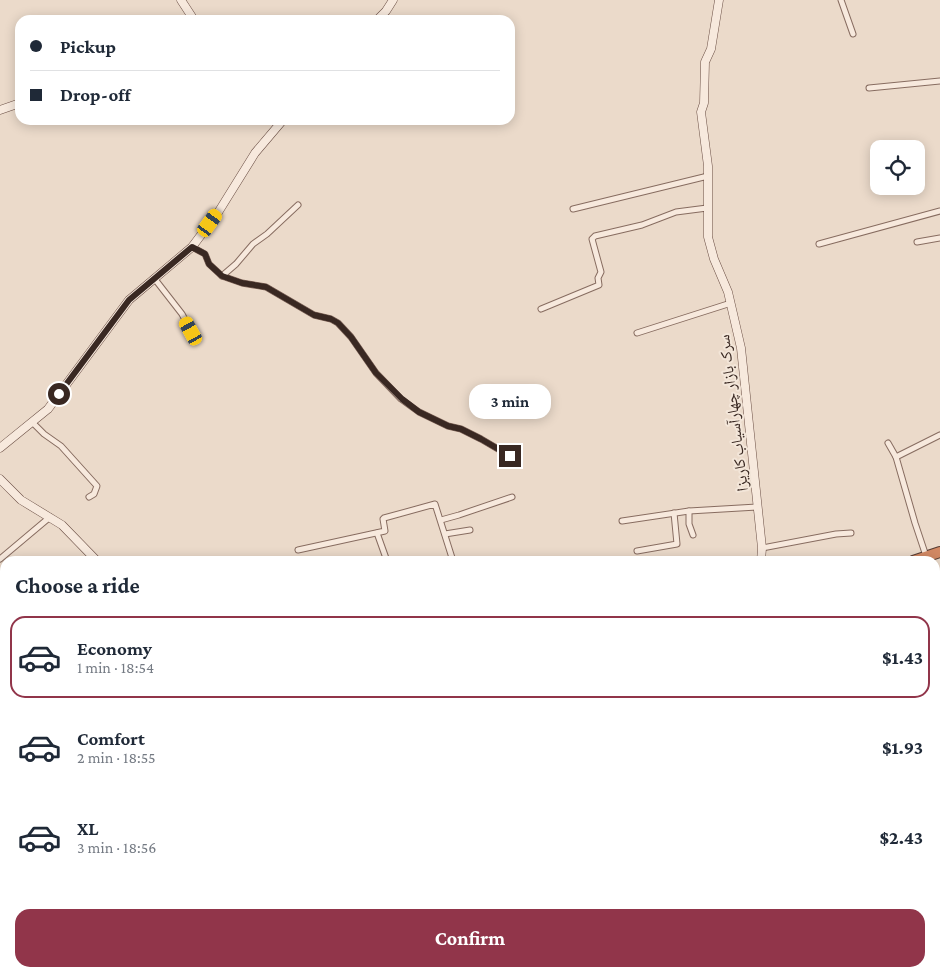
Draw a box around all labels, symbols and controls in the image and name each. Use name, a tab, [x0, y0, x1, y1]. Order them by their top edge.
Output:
text: Pickup	[60, 36, 116, 57]
text: Drop-off	[60, 84, 131, 105]
map controls	[870, 140, 925, 195]
button: locate	[870, 140, 925, 195]
car	[195, 206, 224, 240]
car	[177, 314, 204, 348]
street label: سرک بازار چهارآسیاب کاریزا	[715, 334, 752, 492]
route start	[48, 383, 70, 405]
callout: 3 min	[469, 384, 551, 418]
text: 3 min	[491, 393, 529, 410]
route end	[499, 445, 521, 467]
text: Choose a ride	[15, 573, 140, 598]
icon: car	[17, 635, 62, 680]
text: Economy	[77, 638, 152, 659]
text: $1.43	[882, 647, 923, 668]
text: 1 min · 18:54	[77, 659, 154, 676]
icon: car	[17, 725, 62, 770]
text: Comfort	[77, 728, 145, 749]
text: $1.93	[882, 737, 923, 758]
text: 2 min · 18:55	[77, 749, 156, 766]
icon: car	[17, 815, 62, 860]
text: XL	[77, 818, 99, 839]
text: $2.43	[879, 827, 923, 848]
text: 3 min · 18:56	[77, 839, 156, 856]
button: Confirm	[15, 909, 925, 967]

